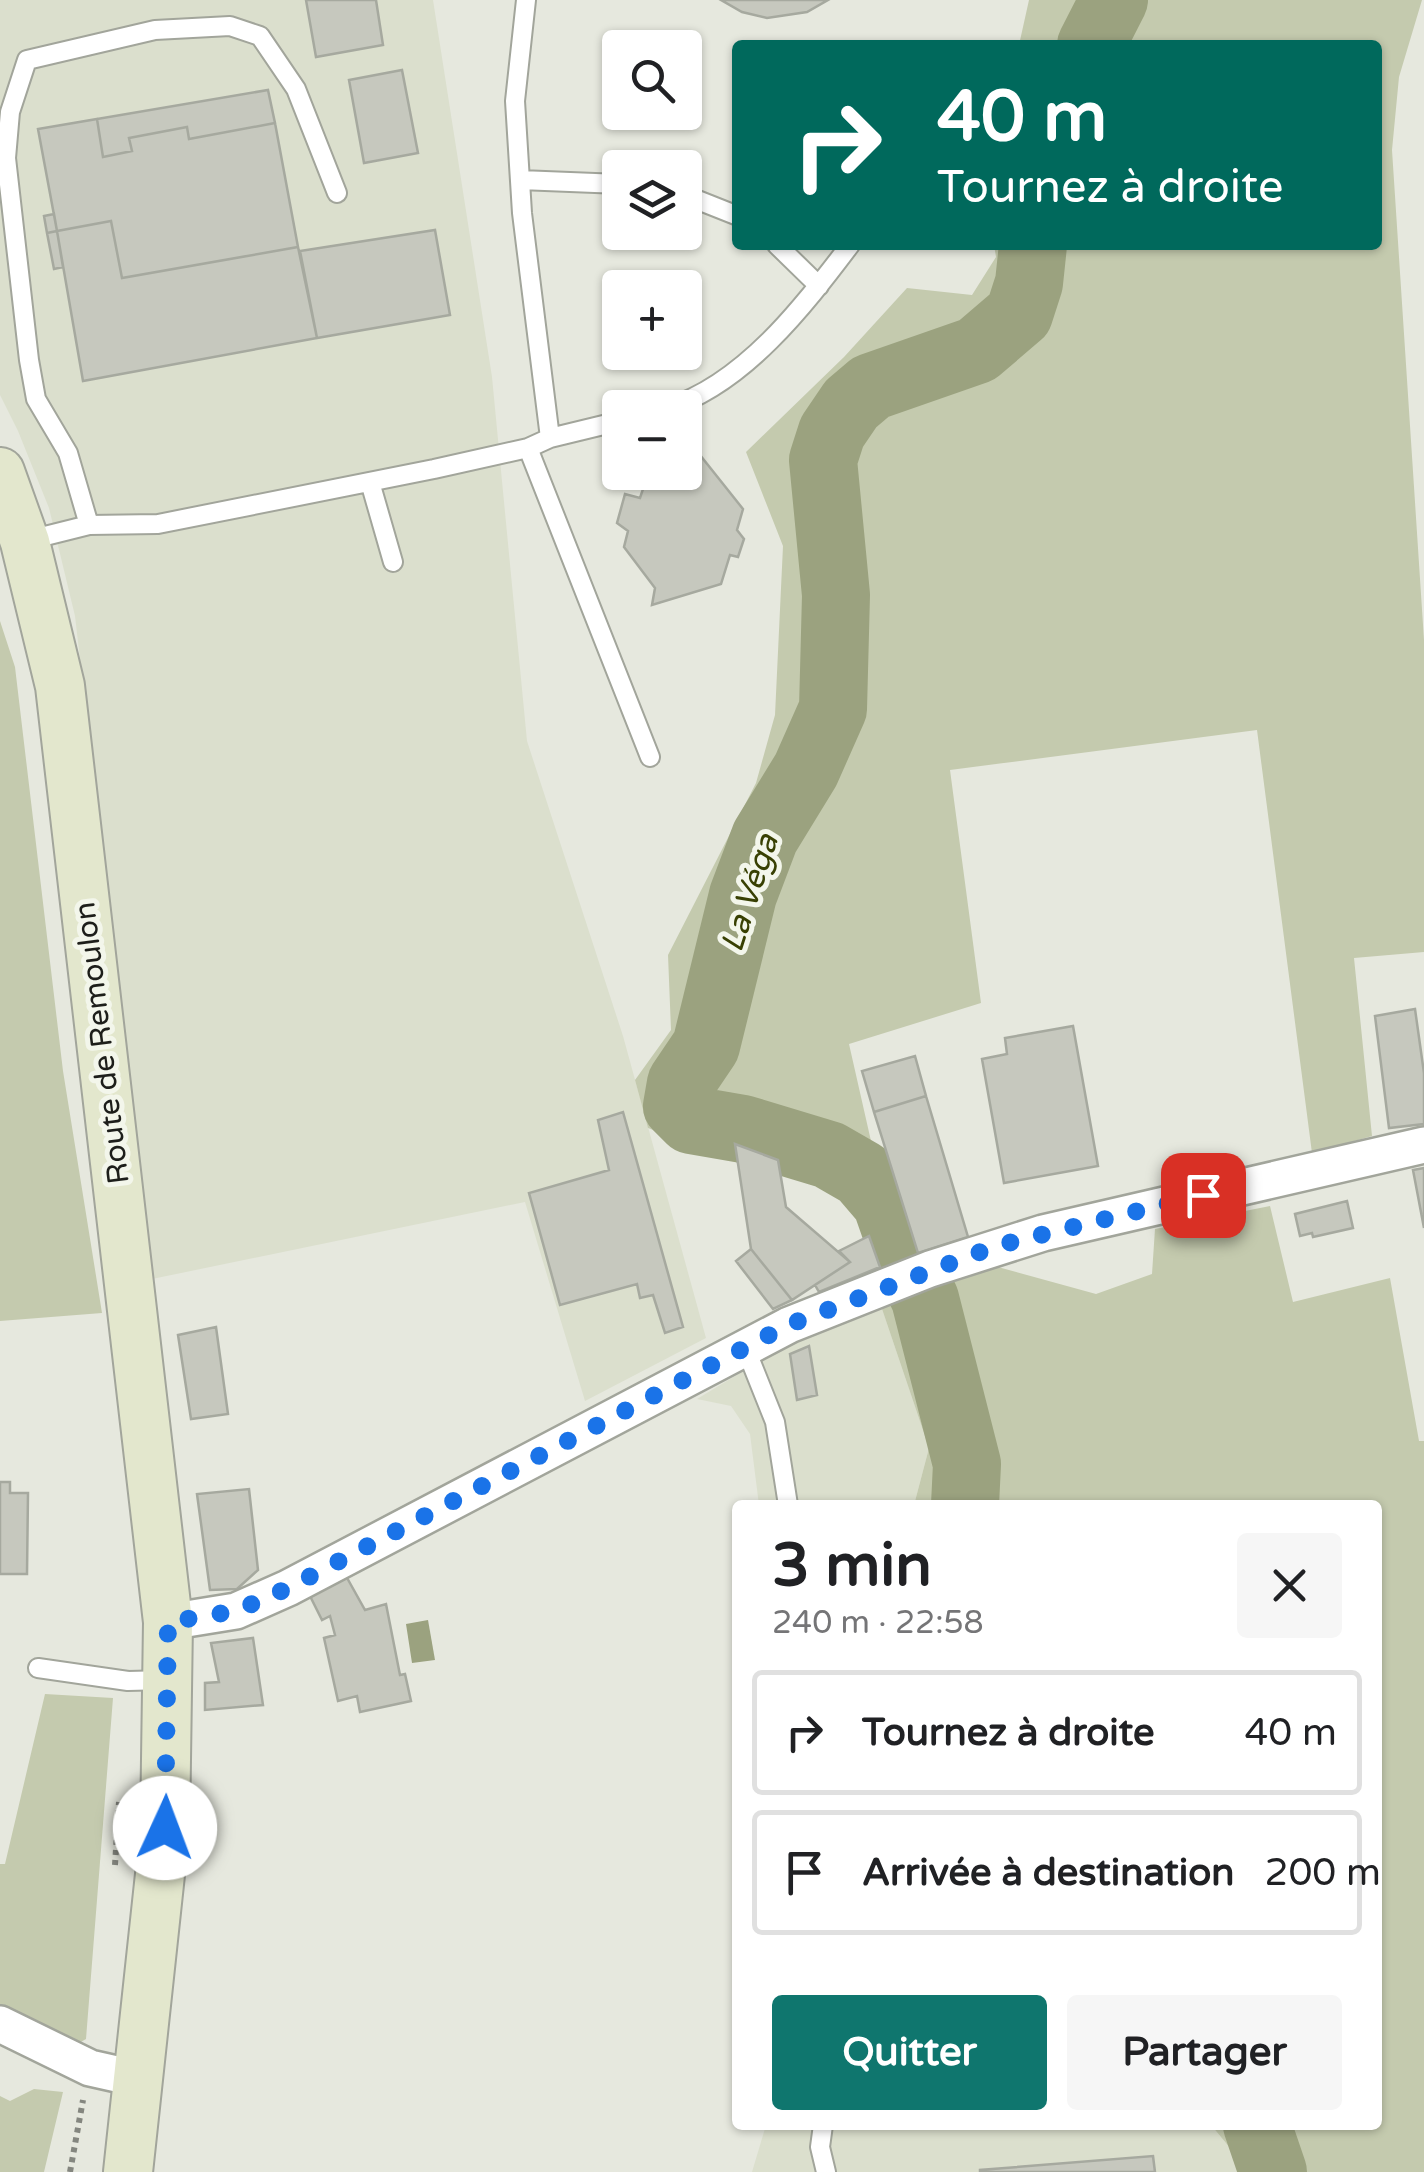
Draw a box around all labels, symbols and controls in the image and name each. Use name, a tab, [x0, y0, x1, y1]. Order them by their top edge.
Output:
map controls	[602, 30, 702, 490]
button: search	[602, 30, 702, 130]
text: 40 m	[937, 76, 1107, 160]
icon: right	[772, 80, 902, 210]
button: layers	[602, 150, 702, 250]
text: Tournez à droite	[937, 161, 1283, 215]
button: +	[602, 270, 702, 370]
button: −	[602, 390, 702, 490]
water label: La Véga	[713, 828, 787, 957]
street label: Route de Remoulon	[66, 900, 138, 1186]
pin	[1161, 1153, 1246, 1238]
icon: arrive	[1176, 1168, 1231, 1223]
text: 3 min	[772, 1530, 932, 1602]
button: close	[1237, 1533, 1342, 1638]
text: 240 m · 22:58	[772, 1604, 984, 1642]
icon: right	[777, 1705, 832, 1760]
text: Tournez à droite	[862, 1710, 1155, 1756]
text: 40 m	[1245, 1710, 1337, 1756]
position arrow	[113, 1776, 217, 1880]
icon: arrive	[777, 1845, 832, 1900]
text: Arrivée à destination	[862, 1850, 1235, 1896]
text: 200 m	[1265, 1850, 1381, 1896]
button: Quitter	[772, 1995, 1047, 2110]
button: Partager	[1067, 1995, 1342, 2110]

